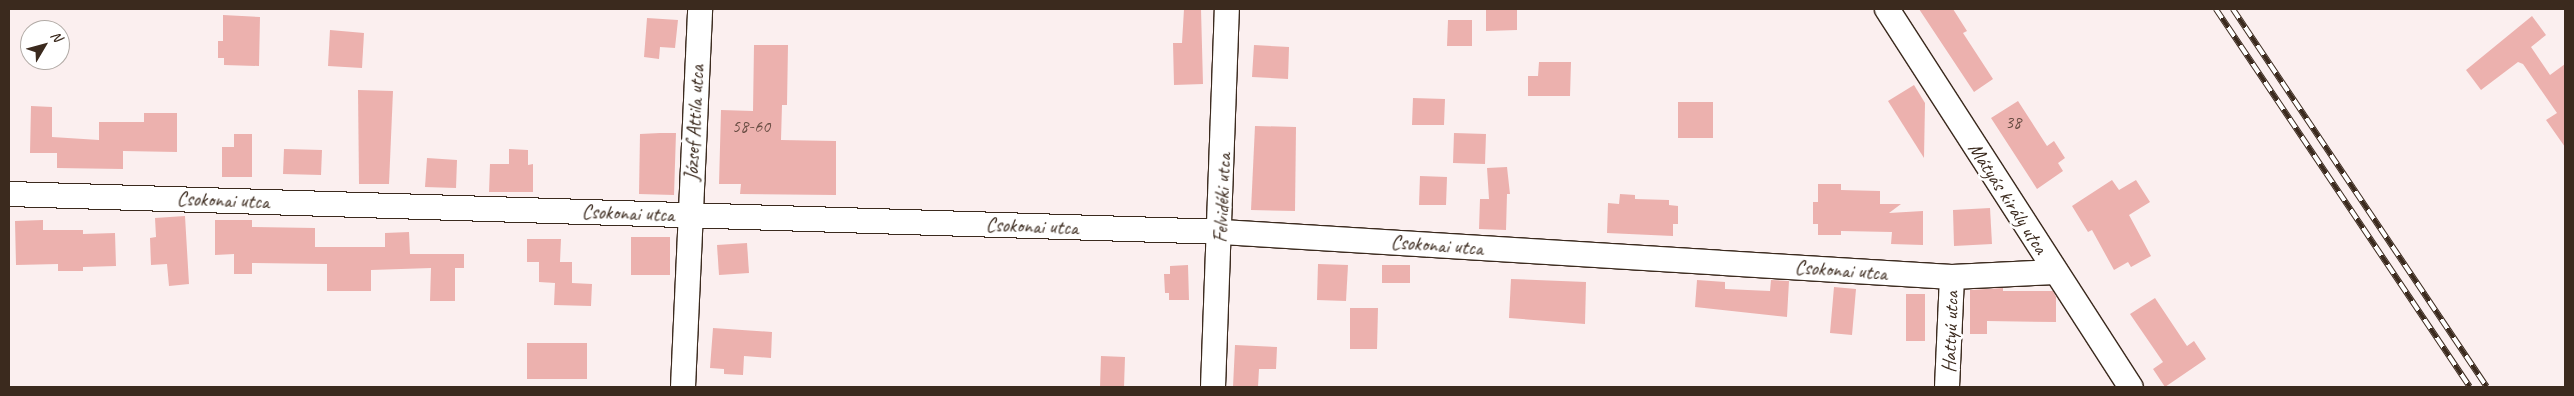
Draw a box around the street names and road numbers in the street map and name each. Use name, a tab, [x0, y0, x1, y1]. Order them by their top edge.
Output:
street label: József Attila utca	[679, 65, 709, 181]
street label: Mátyás király utca	[1963, 138, 2053, 258]
street label: Felvidéki utca	[1208, 153, 1236, 243]
street label: Csokonai utca	[176, 186, 270, 214]
street label: Csokonai utca	[581, 199, 675, 227]
street label: Csokonai utca	[985, 212, 1079, 240]
street label: Csokonai utca	[1390, 230, 1484, 260]
street label: Csokonai utca	[1794, 255, 1888, 285]
street label: Hattyú utca	[1937, 291, 1963, 373]

